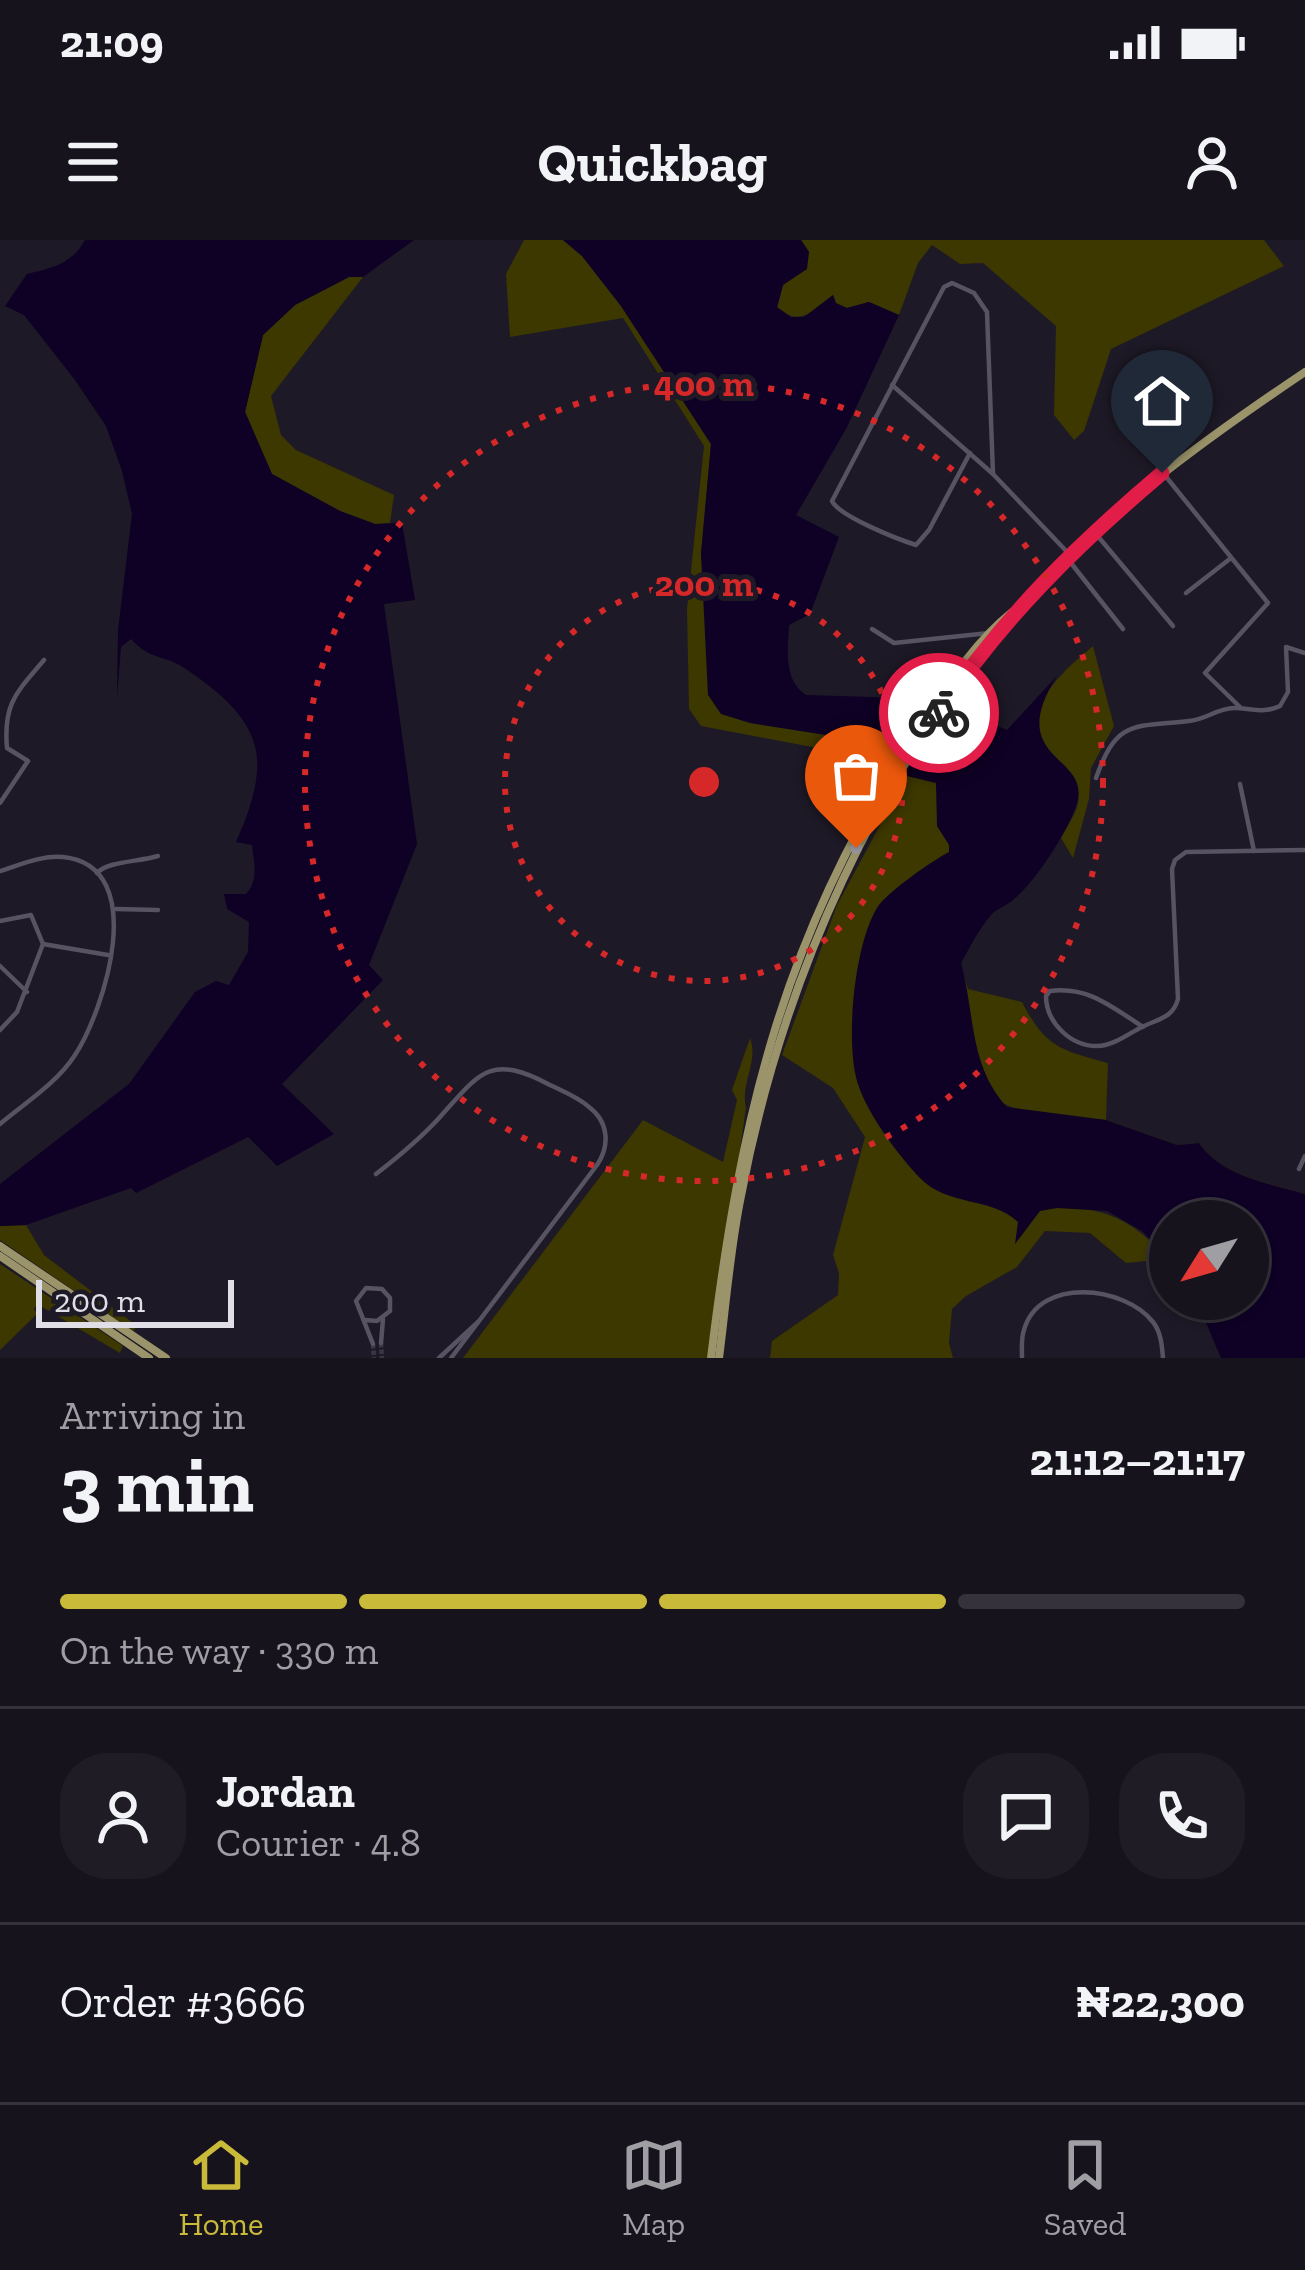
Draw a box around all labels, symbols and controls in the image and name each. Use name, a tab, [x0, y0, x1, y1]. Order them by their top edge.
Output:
text: 21:09	[60, 15, 164, 69]
icon: menu	[60, 129, 126, 195]
icon: person	[1179, 129, 1245, 195]
text: Quickbag	[538, 130, 767, 195]
pin	[1111, 350, 1213, 473]
text: 400 m	[654, 362, 755, 405]
icon: home	[1129, 368, 1195, 434]
text: 200 m	[654, 562, 754, 605]
courier	[879, 653, 999, 773]
icon: bike	[906, 680, 972, 746]
pin	[805, 725, 907, 848]
icon: bag	[823, 743, 889, 809]
centre of rings	[683, 761, 725, 803]
north arrow	[1149, 1200, 1269, 1320]
map controls	[1149, 1200, 1269, 1320]
scale bar	[36, 1274, 234, 1327]
text: 200 m	[54, 1281, 145, 1320]
text: Arriving in	[60, 1392, 245, 1439]
text: 21:12–21:17	[1030, 1433, 1245, 1487]
text: 3 min	[60, 1437, 254, 1531]
text: On the way · 330 m	[60, 1627, 378, 1674]
button: person	[60, 1753, 186, 1879]
button: chat	[963, 1753, 1089, 1879]
button: phone	[1119, 1753, 1245, 1879]
text: Jordan	[216, 1765, 355, 1819]
text: Courier · 4.8	[216, 1819, 421, 1866]
text: Order #3666	[60, 1975, 306, 2029]
text: ₦22,300	[1076, 1975, 1245, 2029]
tab: Home	[179, 2132, 264, 2243]
tab: Map	[621, 2132, 687, 2243]
tab: Saved	[1044, 2132, 1126, 2243]

